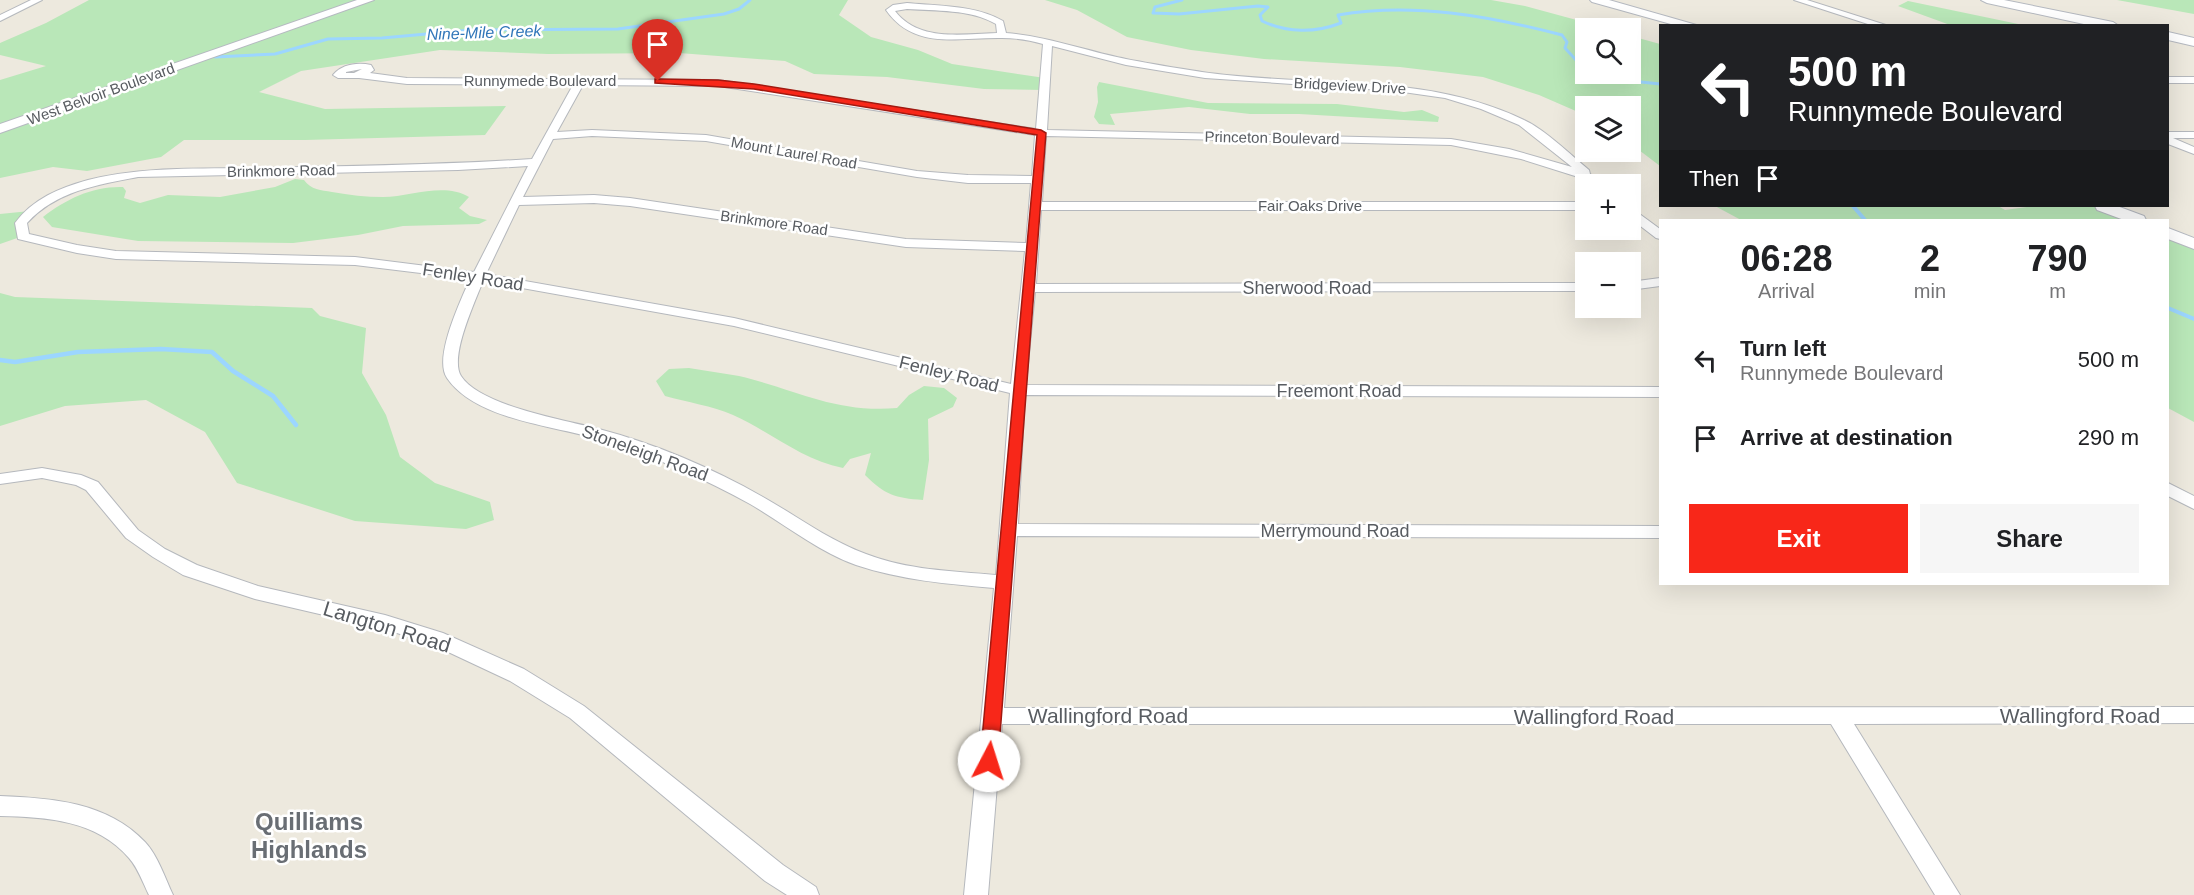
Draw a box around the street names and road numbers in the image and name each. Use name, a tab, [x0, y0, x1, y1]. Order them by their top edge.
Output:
street label: West Belvoir Boulevard	[25, 59, 177, 128]
street label: Runnymede Boulevard	[464, 72, 616, 89]
street label: Bridgeview Drive	[1293, 74, 1407, 97]
street label: Princeton Boulevard	[1204, 128, 1340, 147]
street label: Mount Laurel Road	[730, 133, 858, 172]
street label: Brinkmore Road	[227, 161, 335, 180]
street label: Fair Oaks Drive	[1258, 197, 1362, 214]
street label: Brinkmore Road	[719, 207, 829, 238]
street label: Fenley Road	[421, 259, 525, 295]
street label: Sherwood Road	[1242, 278, 1372, 298]
street label: Fenley Road	[897, 352, 1001, 396]
street label: Freemont Road	[1276, 381, 1402, 401]
street label: Stoneleigh Road	[579, 421, 711, 485]
street label: Merrymound Road	[1260, 521, 1410, 541]
street label: Langton Road	[321, 596, 454, 657]
street label: Wallingford Road	[1028, 704, 1188, 727]
street label: Wallingford Road	[2000, 704, 2160, 727]
street label: Wallingford Road	[1514, 705, 1674, 728]

